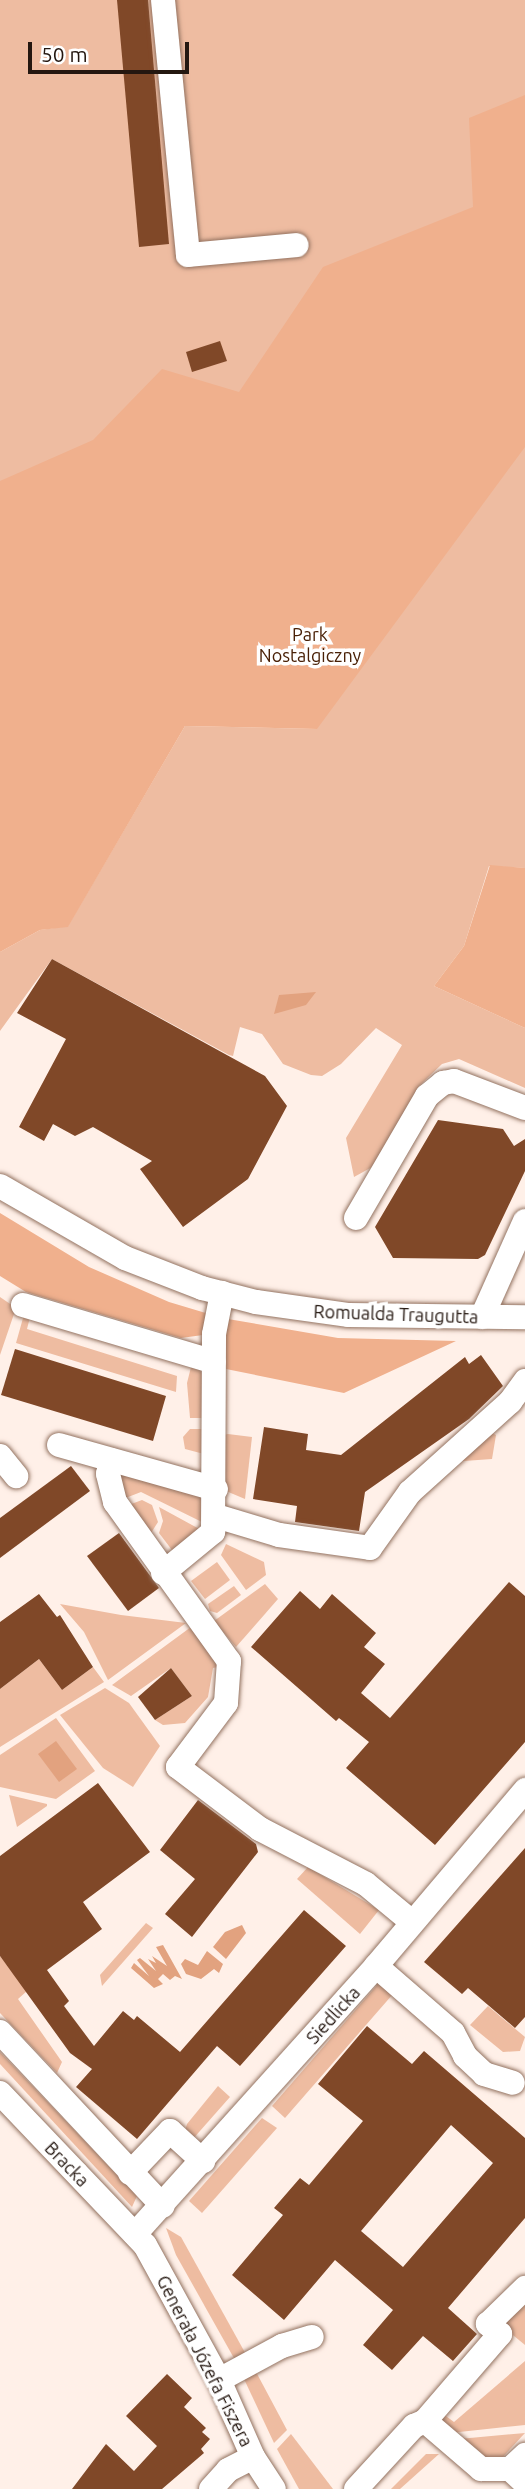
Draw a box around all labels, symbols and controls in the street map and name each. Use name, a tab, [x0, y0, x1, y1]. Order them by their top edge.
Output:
scale bar	[32, 28, 192, 72]
text: 50 m	[41, 42, 88, 66]
park label: Park Nostalgiczny	[259, 624, 361, 666]
street label: Romualda Traugutta	[313, 1300, 479, 1328]
street label: Siedlicka	[302, 1982, 364, 2048]
street label: Bracka	[40, 2137, 94, 2191]
street label: Generała Józefa Fiszera	[152, 2272, 258, 2450]

